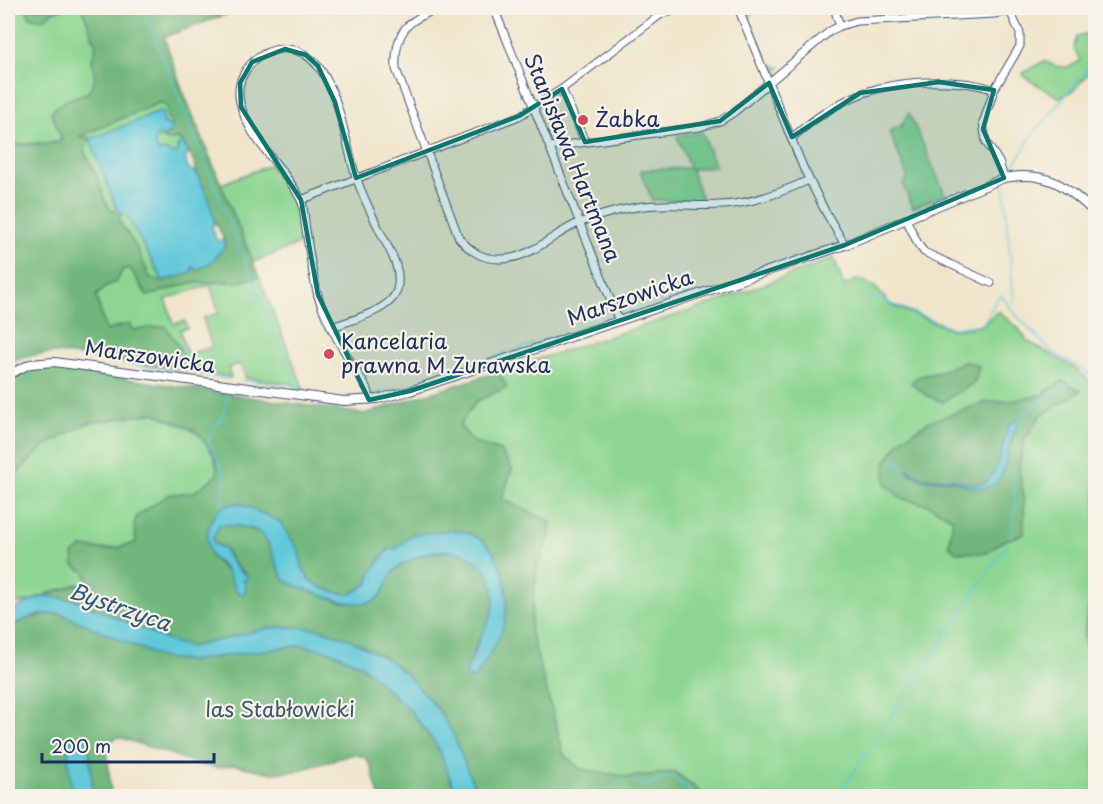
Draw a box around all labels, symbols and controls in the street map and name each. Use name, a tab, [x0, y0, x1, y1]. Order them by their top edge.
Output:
street label: Stanisława Hartmana	[517, 48, 631, 267]
place label: Żabka	[595, 102, 659, 134]
marker: Żabka	[576, 113, 590, 127]
street label: Marszowicka	[562, 260, 697, 333]
place label: Kancelaria prawna M.Zurawska	[341, 324, 551, 380]
street label: Marszowicka	[83, 330, 218, 380]
marker: Kancelaria prawna M.Zurawska	[322, 347, 336, 361]
water label: Bystrzyca	[65, 573, 177, 639]
park label: las Stabłowicki	[205, 692, 355, 724]
scale bar	[42, 726, 214, 764]
text: 200 m	[51, 732, 111, 759]

